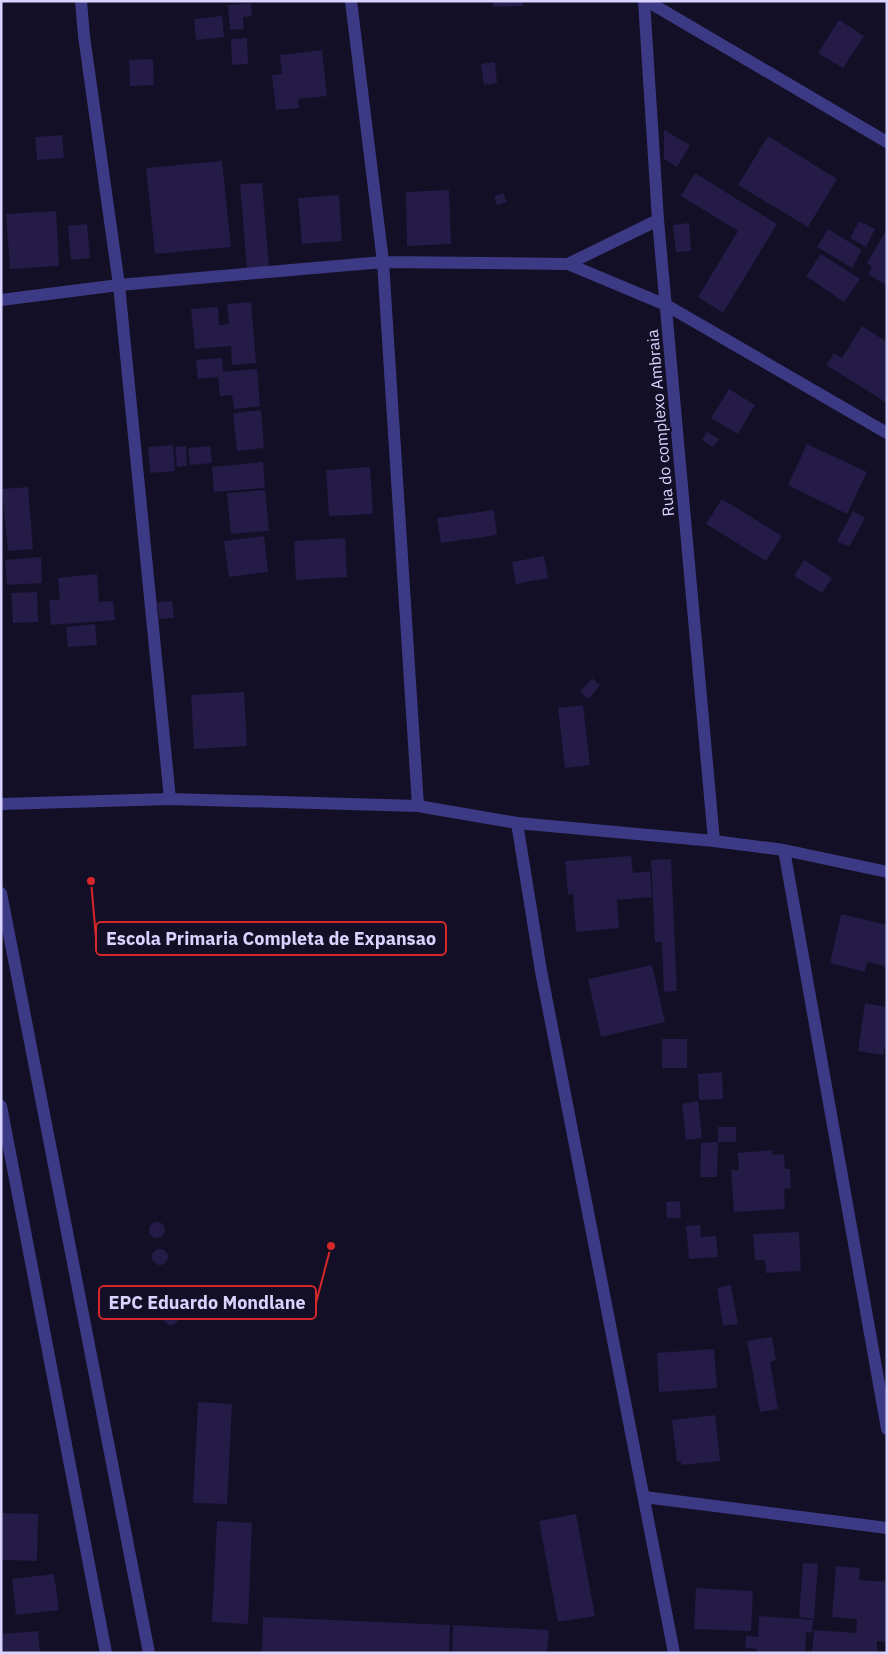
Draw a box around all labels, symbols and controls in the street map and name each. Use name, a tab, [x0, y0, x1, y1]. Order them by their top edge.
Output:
street label: Rua do complexo Ambraia	[642, 328, 678, 517]
callout: Escola Primaria Completa de Expansao	[96, 922, 446, 955]
text: Escola Primaria Completa de Expansao	[106, 927, 436, 950]
callout: EPC Eduardo Mondlane	[99, 1286, 316, 1319]
text: EPC Eduardo Mondlane	[108, 1291, 306, 1314]

